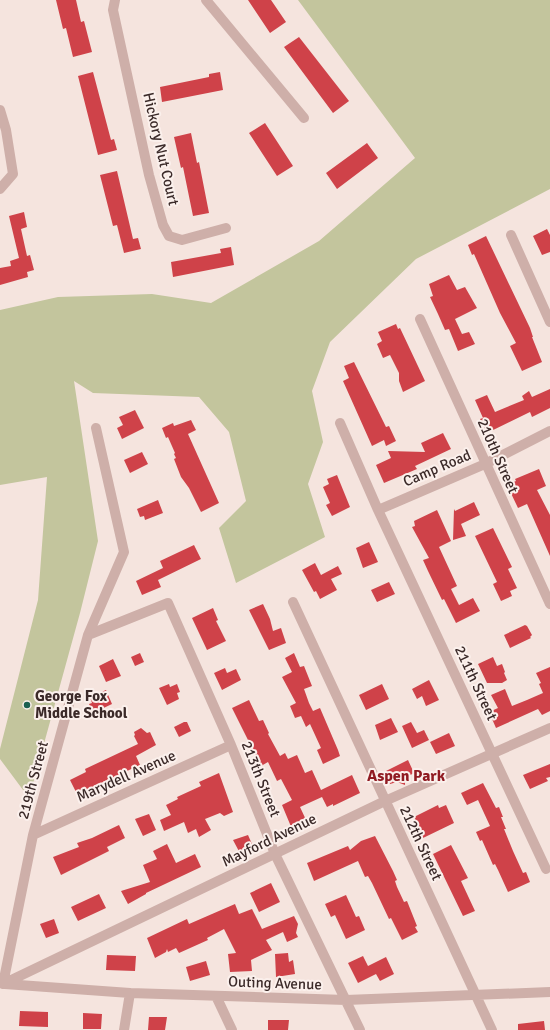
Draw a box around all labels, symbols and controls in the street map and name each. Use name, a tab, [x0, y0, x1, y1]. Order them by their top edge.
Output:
street label: Hickory Nut Court	[139, 91, 183, 207]
street label: 210th Street	[473, 416, 523, 496]
street label: Camp Road	[400, 446, 474, 490]
street label: 211th Street	[451, 643, 501, 723]
place label: George Fox Middle School	[35, 687, 128, 722]
marker: George Fox Middle School	[22, 700, 32, 710]
street label: 213th Street	[238, 738, 284, 820]
street label: 219th Street	[14, 739, 52, 821]
street label: Marydell Avenue	[74, 746, 178, 806]
district label: Aspen Park	[367, 766, 446, 786]
street label: 212th Street	[396, 803, 446, 883]
street label: Mayford Avenue	[219, 809, 319, 871]
street label: Outing Avenue	[228, 972, 322, 994]

